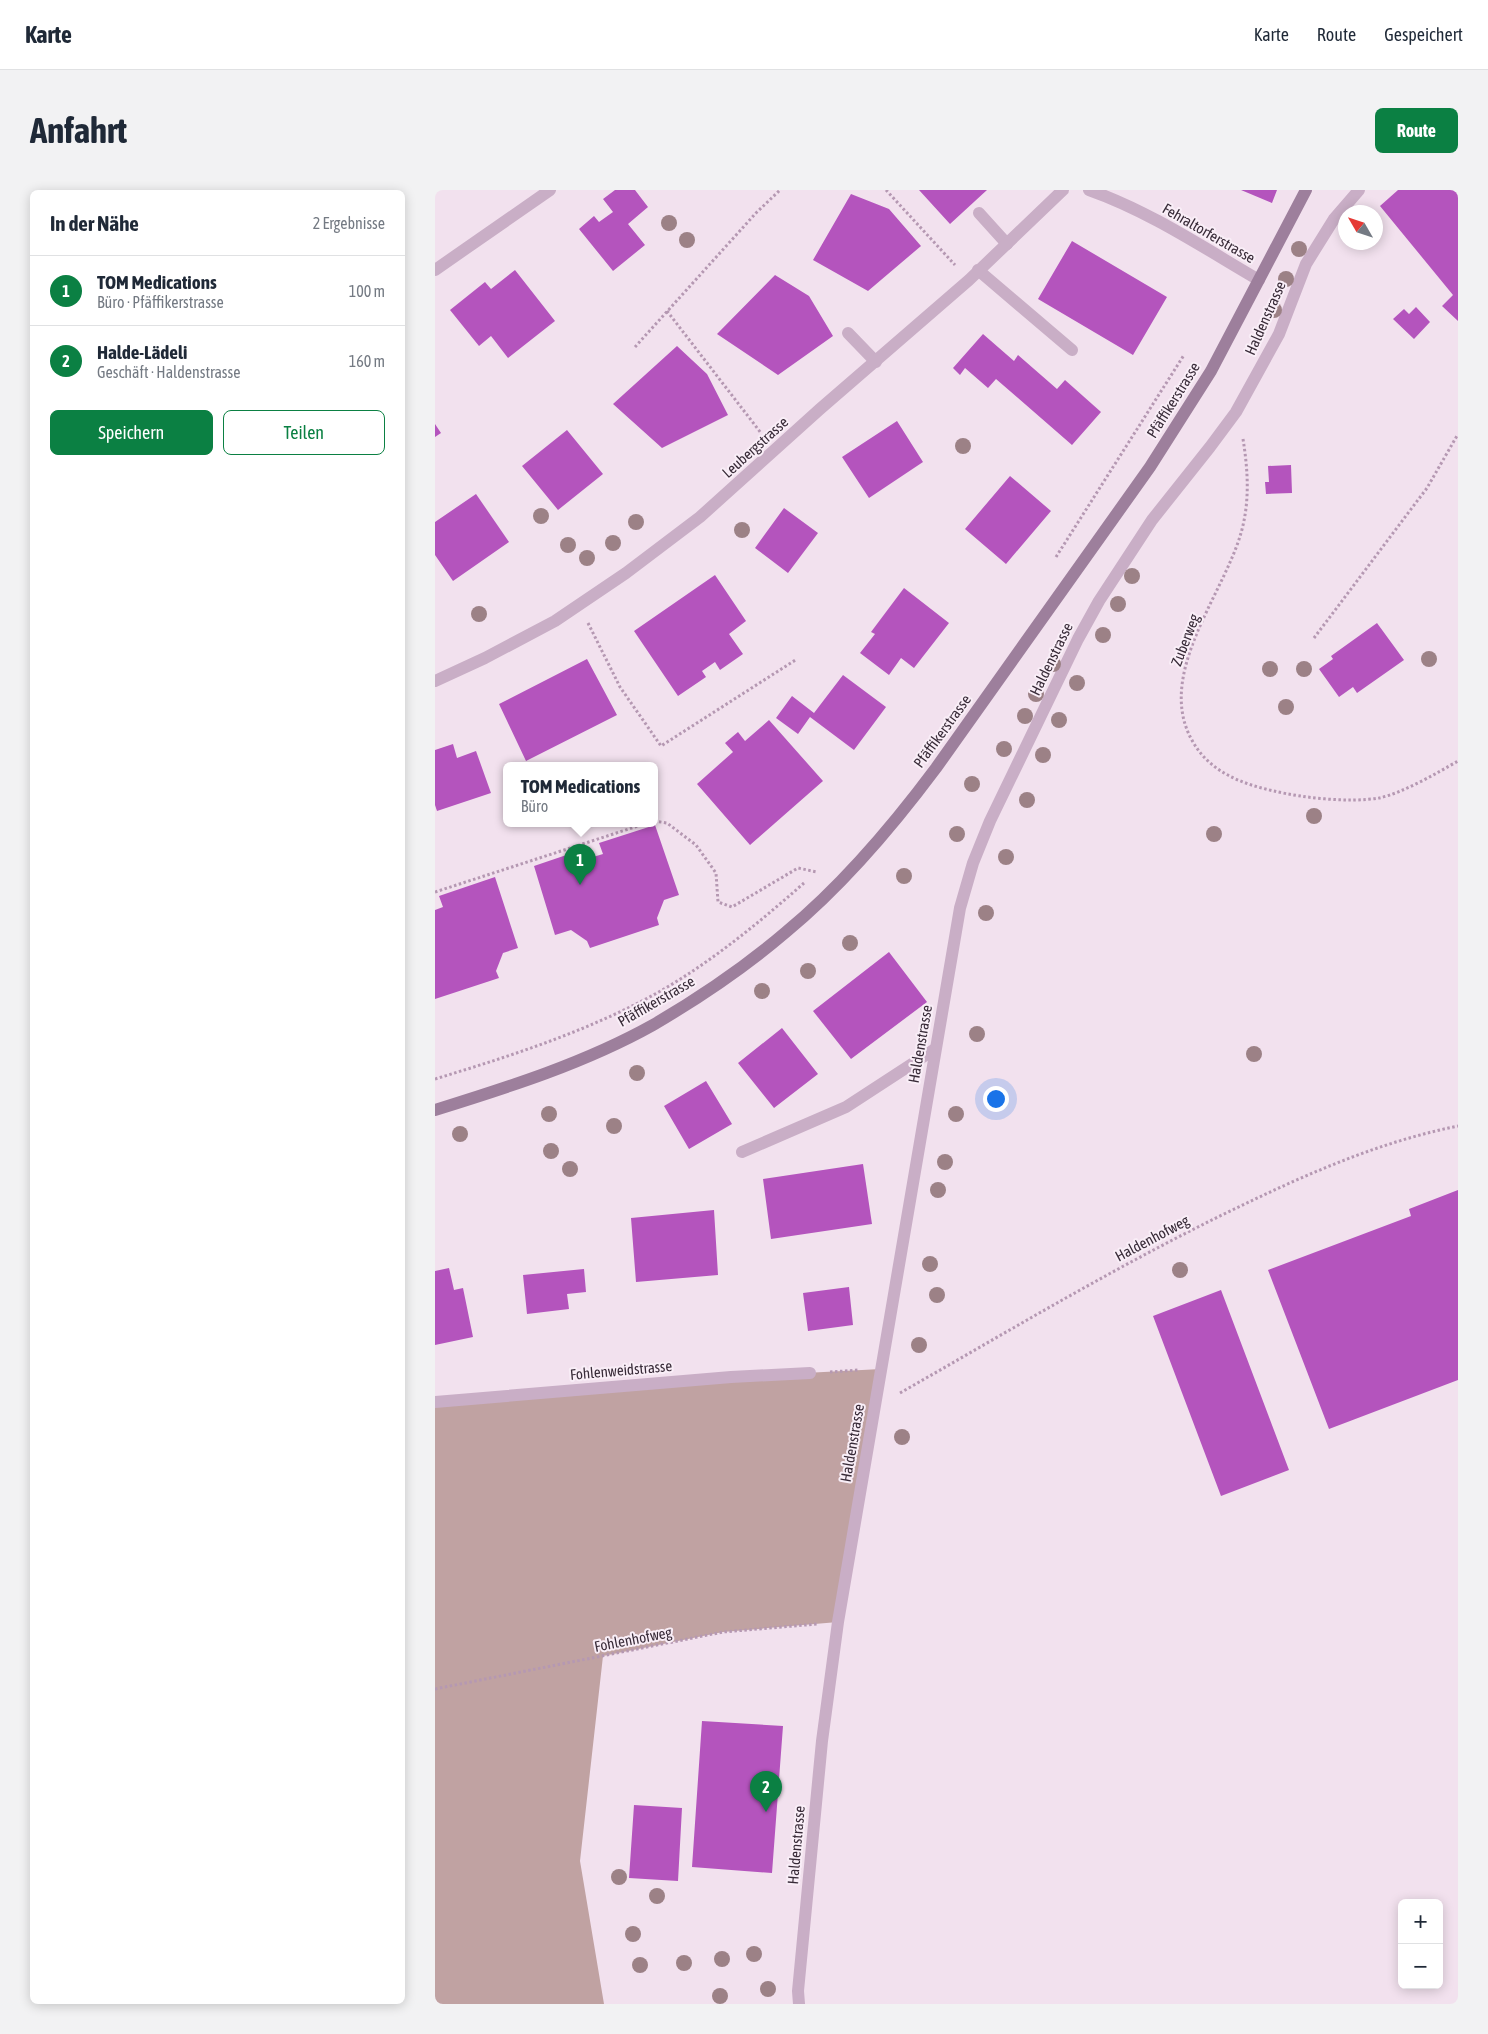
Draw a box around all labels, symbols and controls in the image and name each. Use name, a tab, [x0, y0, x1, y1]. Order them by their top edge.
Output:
text: Karte	[25, 21, 72, 48]
text: Karte	[1254, 24, 1289, 45]
text: Route	[1317, 24, 1356, 45]
text: Gespeichert	[1384, 24, 1463, 45]
button: Route	[1375, 108, 1458, 153]
text: Anfahrt	[30, 110, 127, 150]
street label: Fehraltorferstrasse	[1160, 200, 1258, 266]
north arrow	[1338, 205, 1383, 250]
text: In der Nähe	[50, 211, 139, 235]
text: 2 Ergebnisse	[313, 214, 385, 232]
text: TOM Medications	[97, 271, 217, 293]
street label: Haldenstrasse	[1241, 278, 1289, 357]
text: 1	[62, 282, 70, 300]
text: 100 m	[349, 282, 385, 300]
text: Büro · Pfäffikerstrasse	[97, 293, 224, 311]
text: Halde-Lädeli	[97, 341, 187, 363]
text: 2	[62, 352, 70, 370]
text: 160 m	[349, 352, 385, 370]
street label: Pfäffikerstrasse	[1143, 359, 1203, 441]
text: Geschäft · Haldenstrasse	[97, 363, 240, 381]
button: Speichern	[50, 410, 213, 455]
button: Teilen	[223, 410, 385, 455]
street label: Leubergstrasse	[719, 413, 791, 481]
street label: Zuberweg	[1167, 611, 1203, 668]
street label: Haldenstrasse	[1026, 620, 1076, 698]
street label: Pfäffikerstrasse	[910, 691, 974, 771]
popup	[503, 762, 658, 827]
text: TOM Medications	[521, 775, 640, 797]
text: Büro	[521, 797, 548, 815]
pin: 1	[564, 844, 596, 885]
street label: Pfäffikerstrasse	[615, 972, 698, 1030]
street label: Haldenstrasse	[905, 1004, 935, 1084]
your location	[983, 1086, 1009, 1112]
street label: Haldenhofweg	[1112, 1211, 1192, 1265]
street label: Fohlenweidstrasse	[569, 1357, 673, 1383]
street label: Haldenstrasse	[837, 1403, 867, 1483]
street label: Fohlenhofweg	[593, 1623, 674, 1655]
pin: 2	[750, 1771, 782, 1812]
street label: Haldenstrasse	[784, 1805, 808, 1885]
map controls	[1398, 1899, 1443, 1989]
button: +	[1398, 1899, 1443, 1944]
button: −	[1398, 1944, 1443, 1989]

